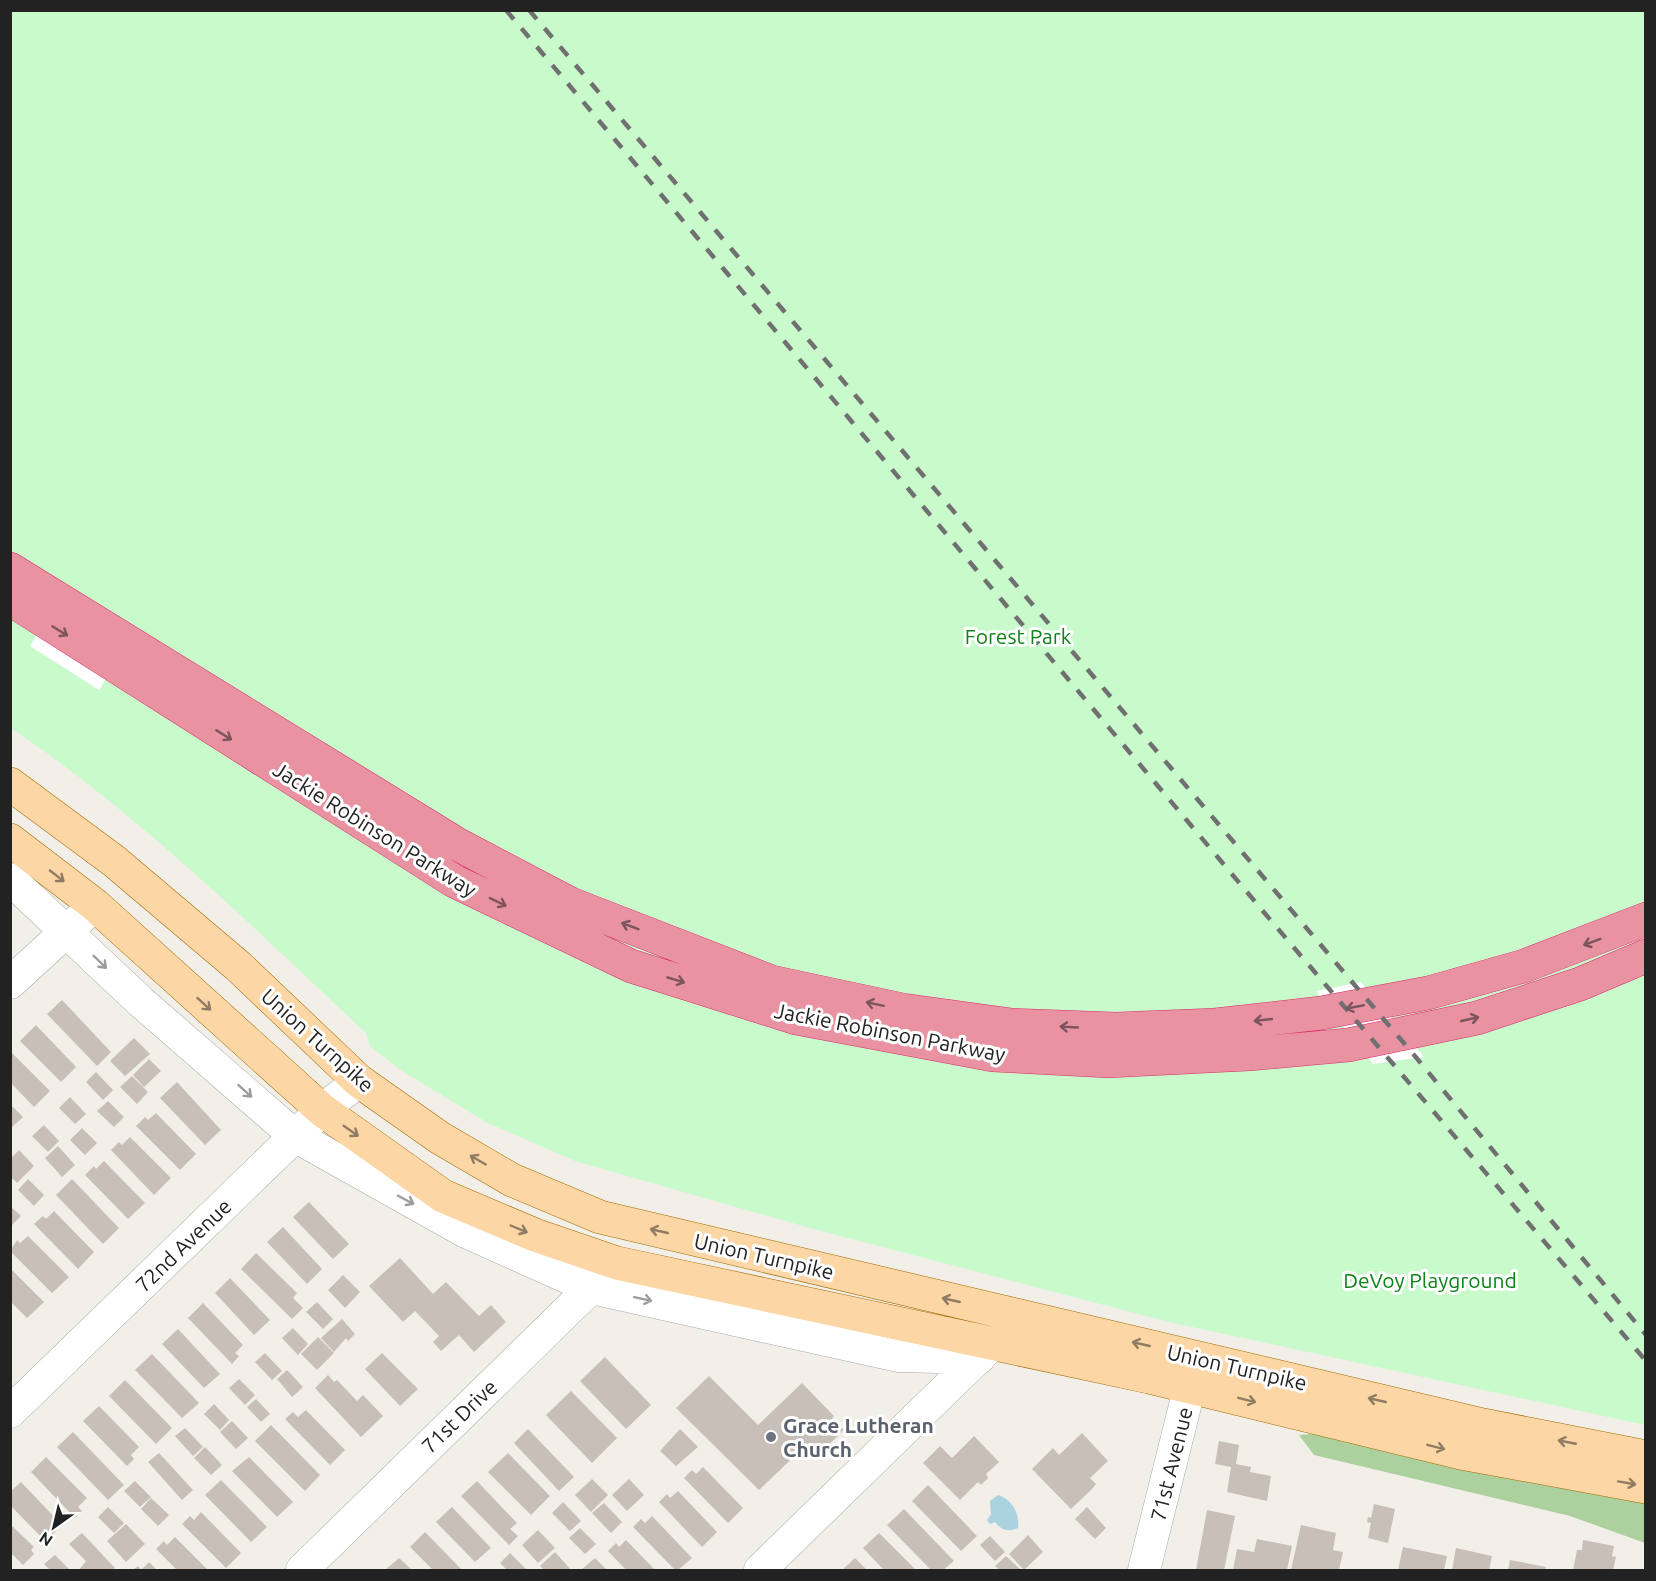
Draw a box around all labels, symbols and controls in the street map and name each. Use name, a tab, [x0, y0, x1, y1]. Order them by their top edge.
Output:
park label: Forest Park	[965, 624, 1072, 648]
one-way arrow	[51, 625, 68, 637]
one-way arrow	[215, 730, 232, 742]
street label: Jackie Robinson Parkway	[269, 757, 481, 901]
one-way arrow	[48, 869, 64, 882]
one-way arrow	[489, 897, 507, 909]
one-way arrow	[621, 920, 640, 931]
one-way arrow	[1583, 937, 1601, 948]
one-way arrow	[92, 955, 107, 969]
one-way arrow	[666, 975, 685, 986]
street label: Union Turnpike	[257, 983, 379, 1097]
one-way arrow	[196, 997, 211, 1011]
street label: Jackie Robinson Parkway	[772, 998, 1008, 1066]
one-way arrow	[866, 998, 886, 1009]
one-way arrow	[1346, 1002, 1365, 1013]
one-way arrow	[1460, 1013, 1479, 1025]
one-way arrow	[1254, 1015, 1274, 1026]
one-way arrow	[1059, 1022, 1079, 1033]
one-way arrow	[238, 1084, 253, 1098]
one-way arrow	[342, 1125, 358, 1137]
one-way arrow	[470, 1154, 487, 1166]
street label: 72nd Avenue	[130, 1193, 236, 1297]
one-way arrow	[397, 1194, 414, 1206]
one-way arrow	[509, 1223, 527, 1235]
one-way arrow	[649, 1225, 668, 1237]
street label: Union Turnpike	[692, 1228, 836, 1284]
park label: DeVoy Playground	[1343, 1268, 1517, 1292]
one-way arrow	[633, 1294, 652, 1305]
one-way arrow	[941, 1294, 961, 1305]
one-way arrow	[1131, 1338, 1151, 1349]
street label: Union Turnpike	[1165, 1339, 1309, 1395]
street label: 71st Drive	[416, 1374, 502, 1458]
one-way arrow	[1237, 1394, 1256, 1406]
one-way arrow	[1368, 1394, 1387, 1405]
street label: 71st Avenue	[1145, 1405, 1197, 1523]
place label: Grace Lutheran Church	[783, 1413, 934, 1461]
marker: Grace Lutheran Church	[764, 1430, 778, 1444]
one-way arrow	[1558, 1436, 1578, 1447]
one-way arrow	[1426, 1441, 1445, 1453]
one-way arrow	[1617, 1478, 1637, 1489]
north arrow	[24, 1497, 84, 1557]
text: N	[36, 1529, 56, 1550]

